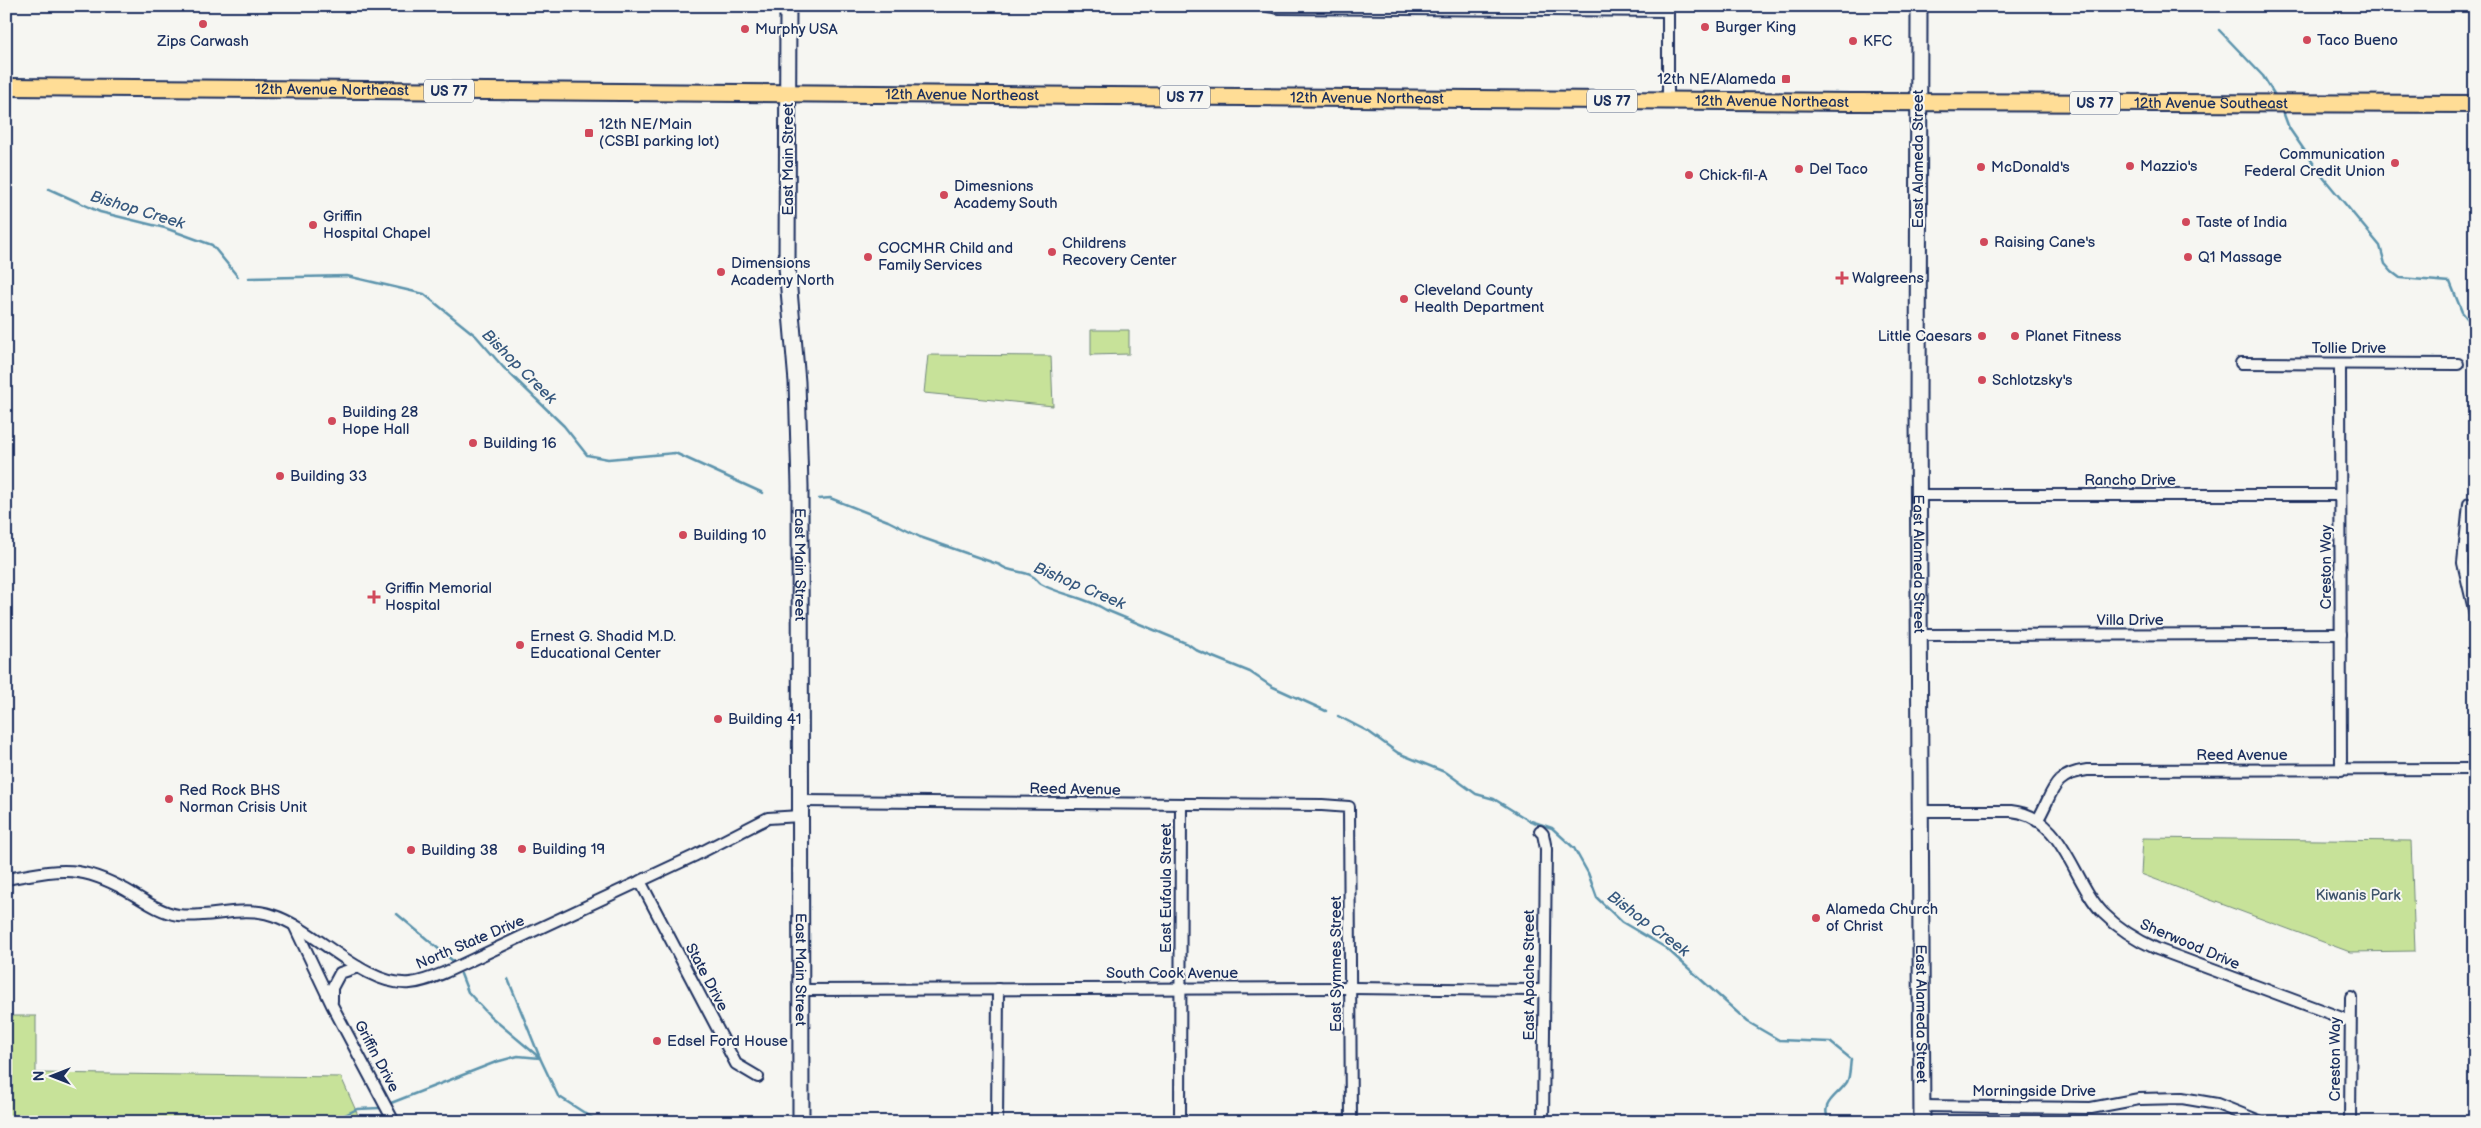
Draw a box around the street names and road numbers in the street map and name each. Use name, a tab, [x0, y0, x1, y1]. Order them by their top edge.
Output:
street label: 12th Avenue Northeast	[255, 80, 409, 100]
road number: US 77	[424, 80, 474, 102]
street label: 12th Avenue Northeast	[885, 85, 1039, 105]
road number: US 77	[1160, 85, 1210, 108]
street label: 12th Avenue Northeast	[1290, 88, 1444, 109]
street label: East Alameda Street	[1909, 89, 1928, 228]
road number: US 77	[1587, 90, 1637, 112]
street label: 12th Avenue Northeast	[1695, 92, 1849, 112]
road number: US 77	[2070, 92, 2120, 115]
street label: 12th Avenue Southeast	[2134, 94, 2288, 113]
street label: East Main Street	[779, 102, 798, 215]
street label: Tollie Drive	[2312, 339, 2386, 358]
street label: Rancho Drive	[2084, 471, 2176, 490]
street label: East Alameda Street	[1908, 495, 1928, 634]
street label: East Main Street	[790, 508, 809, 621]
street label: Creston Way	[2317, 524, 2336, 609]
street label: Villa Drive	[2096, 611, 2164, 630]
street label: Reed Avenue	[2196, 746, 2288, 765]
street label: Reed Avenue	[1029, 779, 1121, 800]
street label: East Eufaula Street	[1157, 823, 1176, 953]
street label: East Symmes Street	[1327, 896, 1346, 1032]
street label: East Apache Street	[1520, 909, 1539, 1040]
street label: North State Drive	[413, 911, 527, 974]
street label: East Main Street	[791, 913, 810, 1026]
street label: Sherwood Drive	[2137, 915, 2243, 974]
street label: State Drive	[681, 940, 732, 1014]
street label: East Alameda Street	[1911, 945, 1931, 1084]
street label: South Cook Avenue	[1106, 964, 1238, 983]
street label: Creston Way	[2326, 1016, 2345, 1101]
street label: Griffin Drive	[350, 1017, 403, 1095]
street label: Morningside Drive	[1972, 1082, 2096, 1101]

